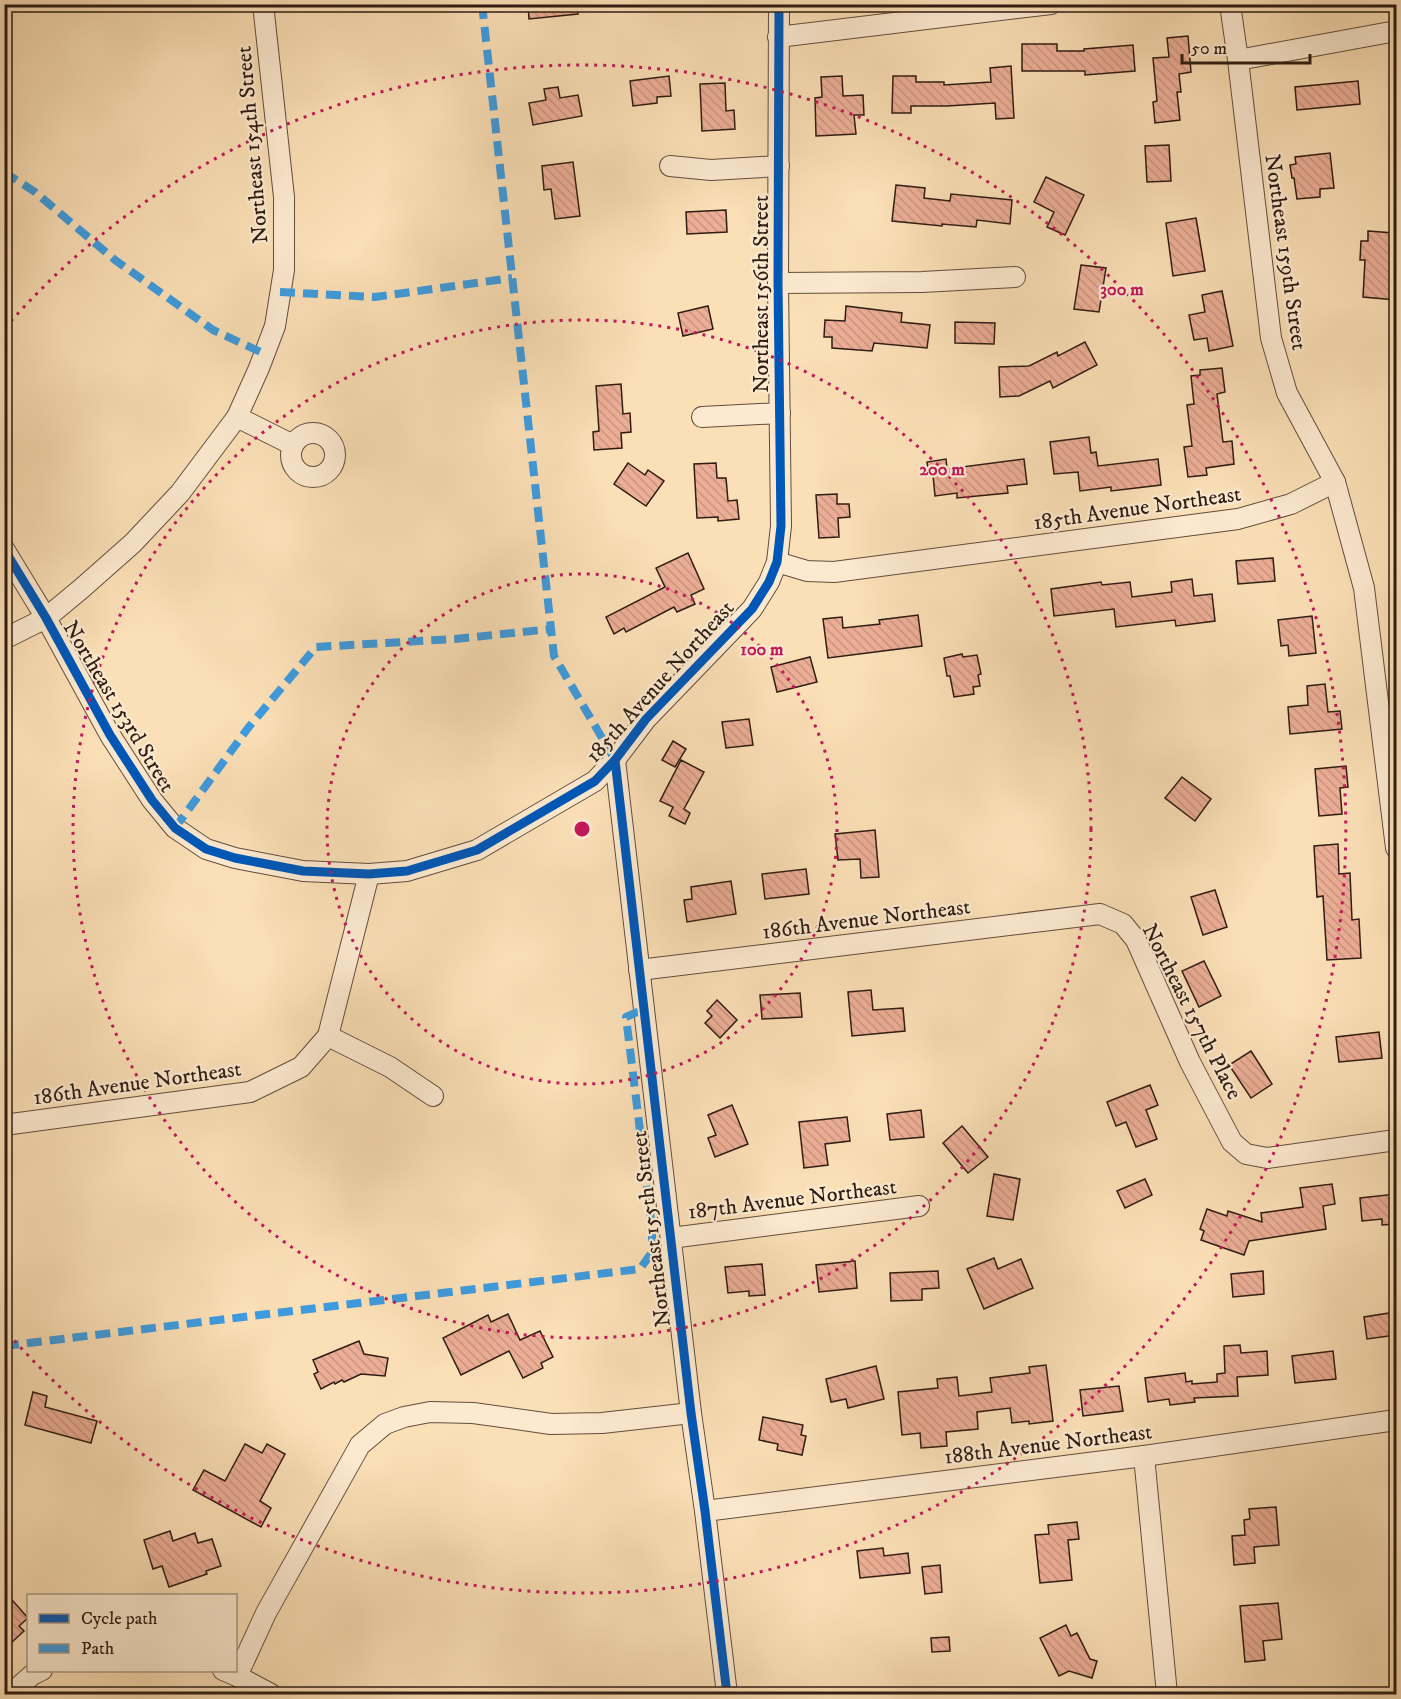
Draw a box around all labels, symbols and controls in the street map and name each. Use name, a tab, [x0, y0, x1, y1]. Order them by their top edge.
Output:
scale bar	[1182, 27, 1310, 65]
text: 50 m	[1191, 38, 1227, 60]
street label: Northeast 154th Street	[230, 45, 275, 245]
street label: Northeast 159th Street	[1258, 152, 1313, 352]
street label: Northeast 156th Street	[748, 195, 775, 393]
text: 300 m	[1100, 279, 1144, 301]
text: 200 m	[919, 459, 965, 481]
street label: 185th Avenue Northeast	[1032, 481, 1243, 536]
street label: 185th Avenue Northeast	[580, 595, 740, 769]
street label: Northeast 153rd Street	[57, 616, 181, 797]
text: 100 m	[740, 639, 784, 661]
centre of rings	[572, 819, 592, 839]
street label: 186th Avenue Northeast	[760, 893, 972, 946]
street label: Northeast 157th Place	[1136, 919, 1248, 1104]
street label: 186th Avenue Northeast	[31, 1056, 243, 1111]
street label: Northeast 155th Street	[626, 1129, 677, 1329]
street label: 187th Avenue Northeast	[686, 1173, 898, 1226]
street label: 188th Avenue Northeast	[943, 1418, 1154, 1471]
legend	[27, 1594, 237, 1672]
text: Cycle path	[81, 1608, 158, 1630]
text: Path	[81, 1638, 115, 1660]

